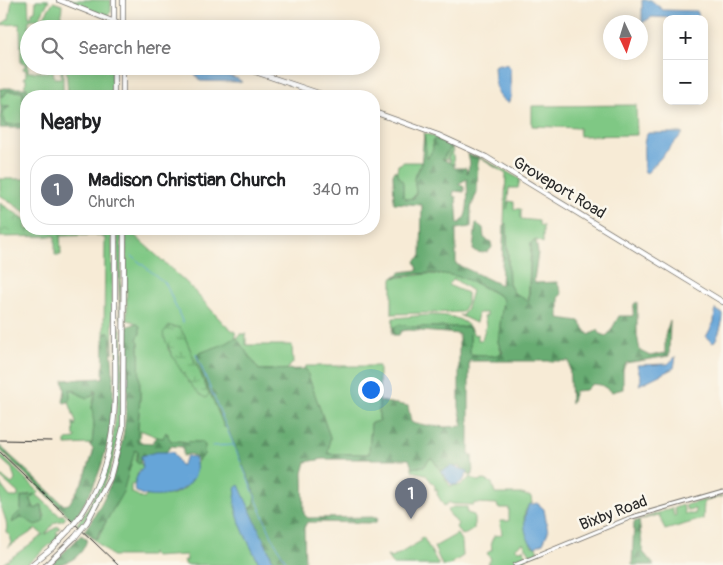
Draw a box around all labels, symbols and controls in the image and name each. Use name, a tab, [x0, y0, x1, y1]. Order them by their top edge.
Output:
north arrow	[603, 15, 648, 60]
map controls	[663, 15, 708, 105]
button: +	[663, 15, 708, 60]
search box	[20, 20, 380, 75]
icon: search	[38, 34, 66, 62]
text: Search here	[78, 36, 171, 60]
button: −	[663, 60, 708, 105]
text: Nearby	[40, 109, 101, 136]
street label: Groveport Road	[510, 152, 609, 223]
text: Madison Christian Church	[88, 168, 286, 192]
text: 1	[54, 180, 60, 200]
text: 340 m	[312, 180, 359, 200]
text: Church	[88, 192, 135, 212]
your location	[358, 377, 384, 403]
pin: 1	[395, 478, 427, 519]
street label: Bixby Road	[577, 491, 650, 535]

